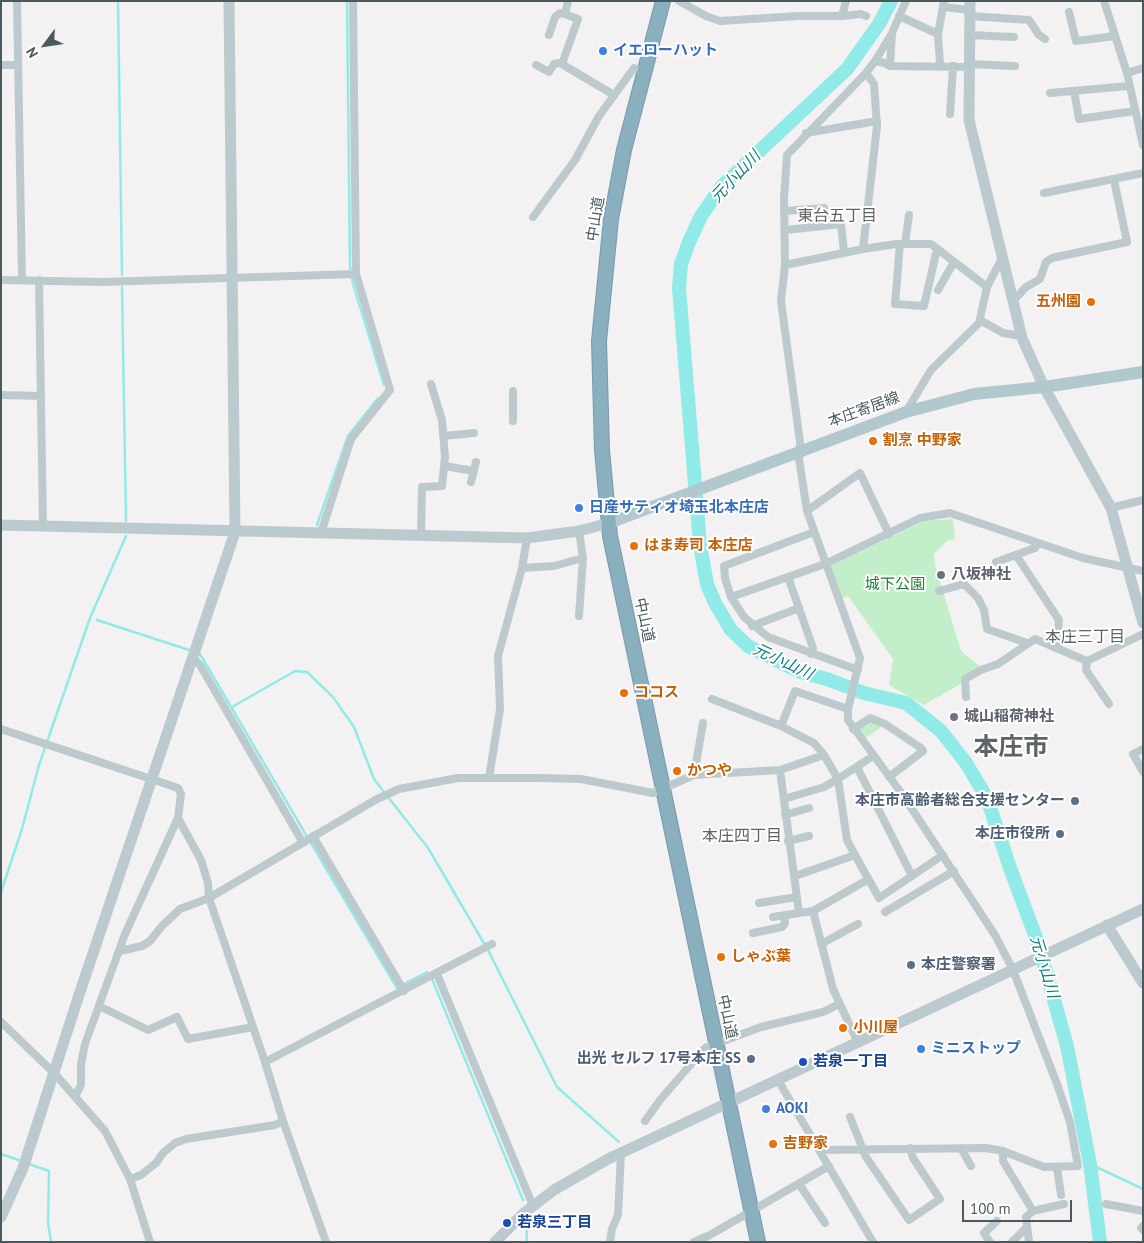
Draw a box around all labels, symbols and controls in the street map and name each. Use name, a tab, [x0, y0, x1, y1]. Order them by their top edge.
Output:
north arrow	[20, 20, 70, 70]
place label: イエローハット	[613, 42, 718, 60]
text: N	[22, 44, 42, 61]
marker: イエローハット	[597, 45, 609, 57]
water label: 元小山川	[707, 147, 765, 207]
street label: 中山道	[584, 195, 608, 243]
district label: 東台五丁目	[797, 206, 877, 226]
place label: 五州園	[1036, 293, 1081, 311]
marker: 五州園	[1085, 296, 1097, 308]
street label: 本庄寄居線	[826, 389, 902, 431]
place label: 割烹 中野家	[883, 432, 962, 450]
marker: 割烹 中野家	[867, 435, 879, 447]
place label: 日産サティオ埼玉北本庄店	[589, 499, 769, 517]
marker: 日産サティオ埼玉北本庄店	[573, 502, 585, 514]
place label: はま寿司 本庄店	[644, 537, 753, 555]
marker: はま寿司 本庄店	[628, 540, 640, 552]
place label: 八坂神社	[951, 566, 1011, 584]
marker: 八坂神社	[935, 569, 947, 581]
park label: 城下公園	[865, 576, 925, 594]
street label: 中山道	[631, 596, 657, 644]
district label: 本庄三丁目	[1045, 627, 1125, 647]
water label: 元小山川	[750, 640, 816, 684]
place label: ココス	[634, 684, 679, 702]
marker: ココス	[618, 687, 630, 699]
place label: 城山稲荷神社	[964, 708, 1054, 726]
marker: 城山稲荷神社	[948, 711, 960, 723]
district label: 本庄市	[974, 733, 1048, 763]
place label: かつや	[687, 762, 732, 780]
marker: かつや	[671, 765, 683, 777]
place label: 本庄市高齢者総合支援センター	[855, 792, 1065, 810]
marker: 本庄市高齢者総合支援センター	[1069, 795, 1081, 807]
place label: 本庄市役所	[975, 825, 1050, 843]
district label: 本庄四丁目	[702, 826, 782, 846]
marker: 本庄市役所	[1054, 828, 1066, 840]
water label: 元小山川	[1025, 934, 1063, 1000]
place label: しゃぶ葉	[731, 948, 791, 966]
marker: しゃぶ葉	[715, 951, 727, 963]
place label: 本庄警察署	[921, 956, 996, 974]
marker: 本庄警察署	[905, 959, 917, 971]
street label: 中山道	[714, 993, 740, 1041]
place label: 小川屋	[853, 1019, 898, 1037]
marker: 小川屋	[837, 1022, 849, 1034]
place label: ミニストップ	[931, 1040, 1021, 1058]
marker: ミニストップ	[915, 1043, 927, 1055]
place label: 出光 セルフ 17号本庄 SS	[577, 1050, 741, 1068]
marker: 出光 セルフ 17号本庄 SS	[745, 1053, 757, 1065]
place label: 若泉一丁目	[813, 1053, 888, 1071]
marker: 若泉一丁目	[797, 1056, 809, 1068]
place label: AOKI	[776, 1100, 808, 1118]
marker: AOKI	[760, 1103, 772, 1115]
place label: 吉野家	[783, 1135, 828, 1153]
marker: 吉野家	[767, 1138, 779, 1150]
scale bar	[964, 1190, 1074, 1222]
text: 100 m	[970, 1199, 1011, 1218]
place label: 若泉三丁目	[517, 1214, 592, 1232]
marker: 若泉三丁目	[501, 1217, 513, 1229]

